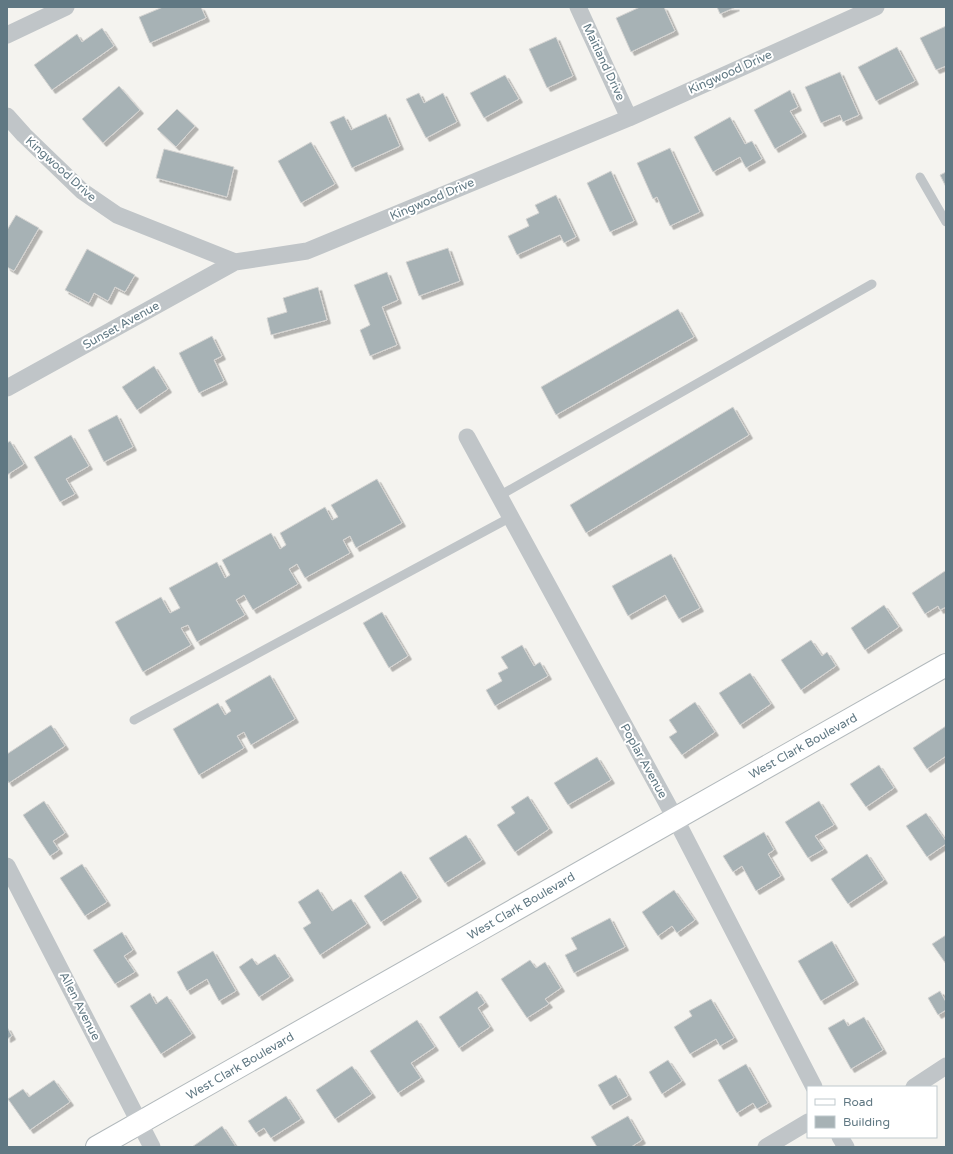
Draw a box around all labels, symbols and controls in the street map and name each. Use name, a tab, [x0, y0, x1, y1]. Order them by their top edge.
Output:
street label: Maitland Drive	[580, 21, 628, 103]
street label: Kingwood Drive	[686, 47, 774, 97]
street label: Kingwood Drive	[23, 134, 99, 205]
street label: Kingwood Drive	[388, 175, 476, 223]
street label: Sunset Avenue	[80, 298, 162, 352]
street label: West Clark Boulevard	[746, 710, 860, 782]
street label: Poplar Avenue	[618, 721, 670, 801]
street label: West Clark Boulevard	[465, 870, 577, 942]
street label: Allen Avenue	[57, 969, 103, 1043]
street label: West Clark Boulevard	[184, 1030, 296, 1102]
legend	[807, 1086, 937, 1138]
text: Road	[843, 1095, 873, 1109]
text: Building	[843, 1115, 890, 1129]

